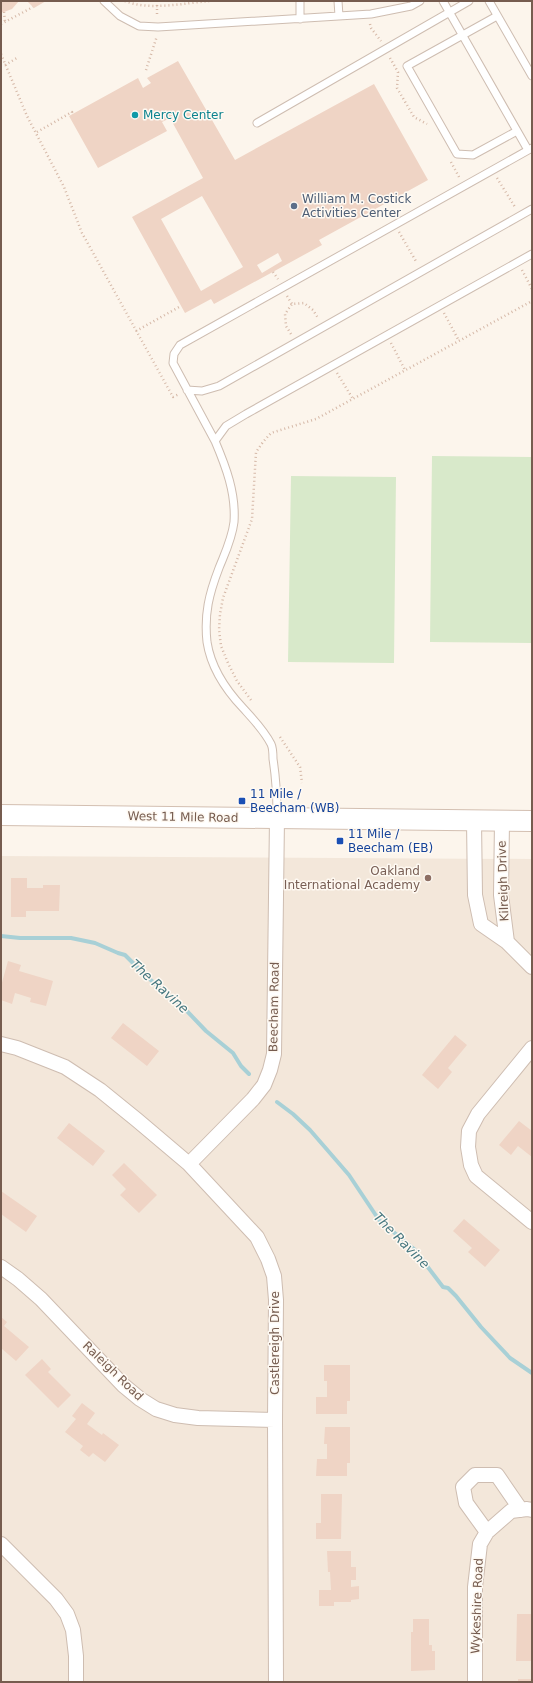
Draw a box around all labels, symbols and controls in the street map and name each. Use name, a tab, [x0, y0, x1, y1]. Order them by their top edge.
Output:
place label: Mercy Center	[143, 108, 223, 122]
marker: Mercy Center	[130, 110, 140, 120]
place label: William M. Costick Activities Center	[302, 192, 411, 220]
marker: William M. Costick Activities Center	[289, 201, 299, 211]
place label: 11 Mile / Beecham (WB)	[250, 787, 340, 815]
marker: 11 Mile / Beecham (WB)	[237, 796, 247, 806]
street label: West 11 Mile Road	[128, 809, 238, 825]
place label: 11 Mile / Beecham (EB)	[348, 827, 433, 855]
marker: 11 Mile / Beecham (EB)	[335, 836, 345, 846]
street label: Kilreigh Drive	[495, 840, 511, 922]
place label: Oakland International Academy	[284, 864, 420, 892]
marker: Oakland International Academy	[423, 873, 433, 883]
water label: The Ravine	[128, 956, 192, 1016]
street label: Beecham Road	[266, 962, 282, 1052]
water label: The Ravine	[371, 1209, 433, 1271]
street label: Castlereigh Drive	[268, 1291, 282, 1395]
street label: Raleigh Road	[80, 1339, 146, 1403]
street label: Wykeshire Road	[468, 1558, 486, 1654]

